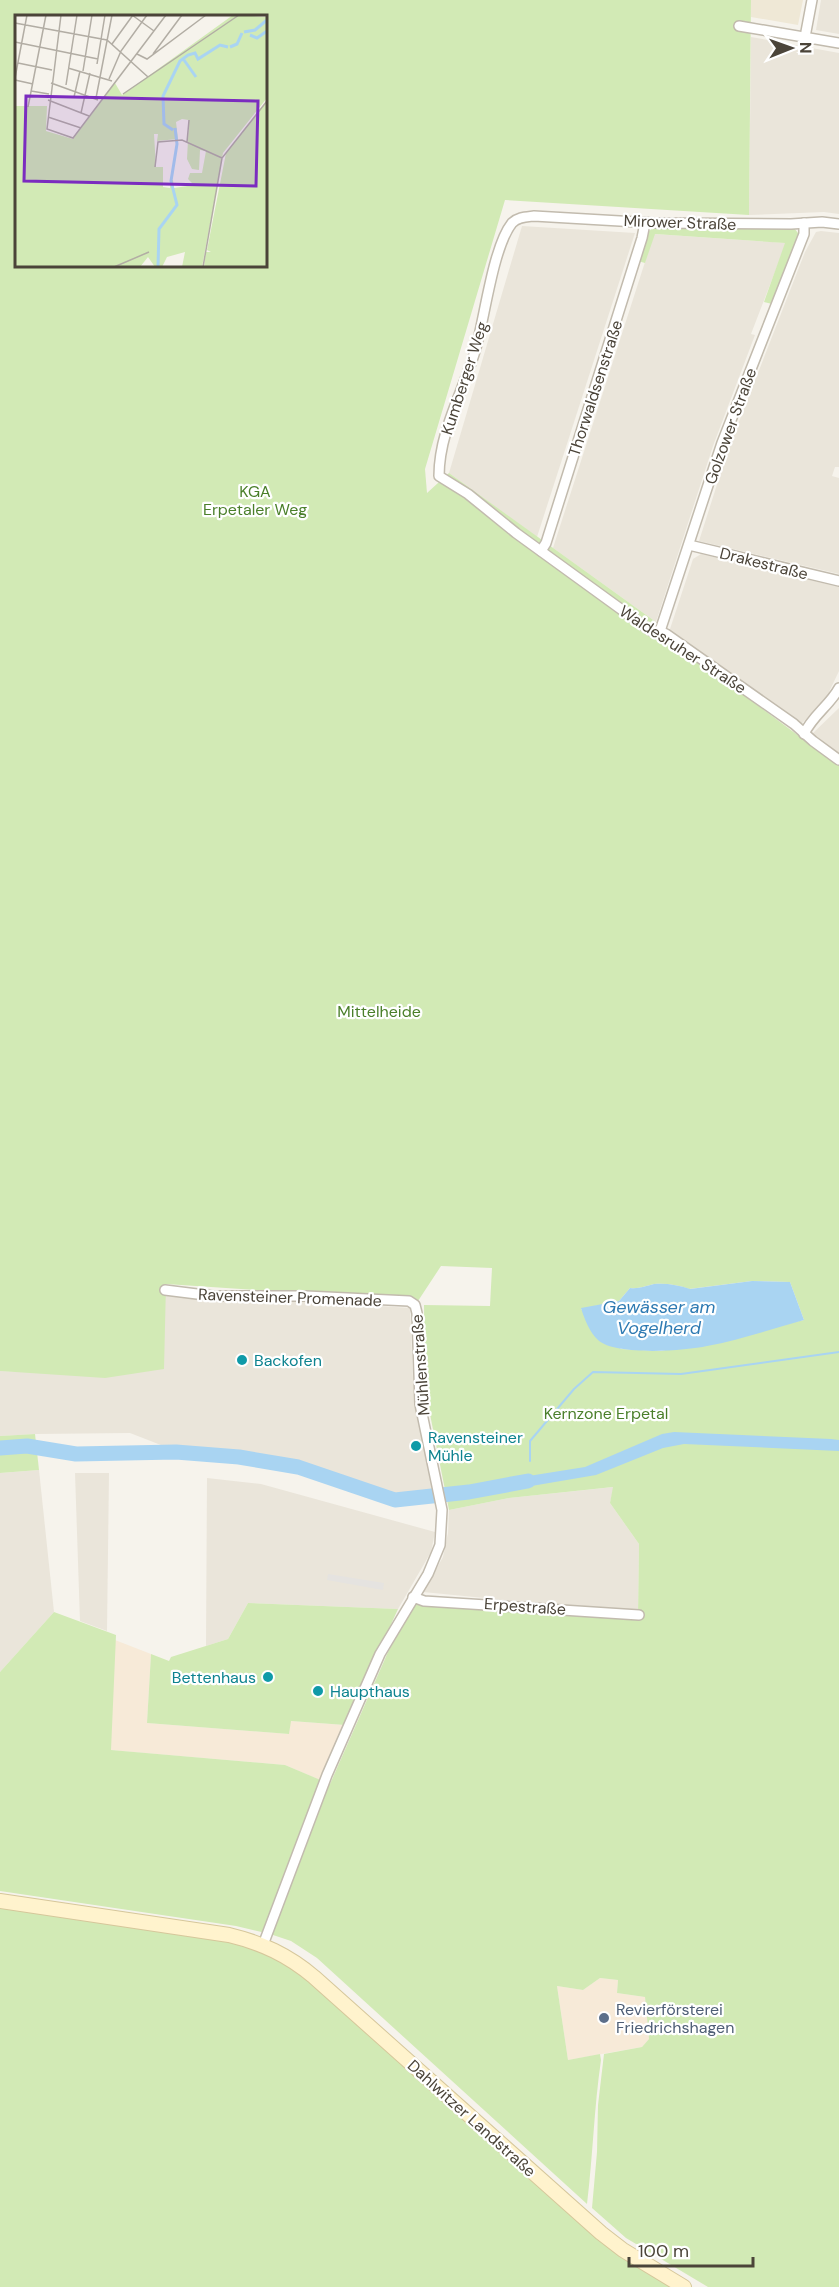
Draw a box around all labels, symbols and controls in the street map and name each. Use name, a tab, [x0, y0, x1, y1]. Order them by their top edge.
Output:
inset map	[15, 15, 267, 267]
north arrow	[761, 18, 821, 78]
text: N	[795, 42, 816, 54]
street label: Mirower Straße	[623, 210, 737, 235]
street label: Thorwaldsenstraße	[564, 317, 627, 459]
street label: Kumberger Weg	[436, 319, 493, 437]
street label: Golzower Straße	[700, 365, 761, 487]
park label: KGA Erpetaler Weg	[203, 481, 307, 520]
street label: Drakestraße	[718, 542, 810, 585]
street label: Waldesruher Straße	[615, 601, 750, 698]
park label: Mittelheide	[337, 1001, 421, 1022]
street label: Ravensteiner Promenade	[198, 1284, 382, 1311]
water label: Gewässer am Vogelherd	[603, 1295, 716, 1340]
street label: Mühlenstraße	[406, 1314, 435, 1416]
place label: Backofen	[254, 1350, 322, 1371]
marker: Backofen	[235, 1353, 249, 1367]
park label: Kernzone Erpetal	[544, 1403, 668, 1424]
place label: Ravensteiner Mühle	[428, 1427, 523, 1466]
marker: Ravensteiner Mühle	[409, 1439, 423, 1453]
street label: Erpestraße	[483, 1593, 567, 1620]
place label: Bettenhaus	[172, 1667, 256, 1688]
marker: Bettenhaus	[261, 1670, 275, 1684]
place label: Haupthaus	[330, 1681, 410, 1702]
marker: Haupthaus	[311, 1684, 325, 1698]
place label: Revierförsterei Friedrichshagen	[616, 1999, 734, 2038]
marker: Revierförsterei Friedrichshagen	[597, 2011, 611, 2025]
street label: Dahlwitzer Landstraße	[403, 2055, 540, 2182]
scale bar	[629, 2230, 754, 2268]
text: 100 m	[638, 2239, 689, 2263]

